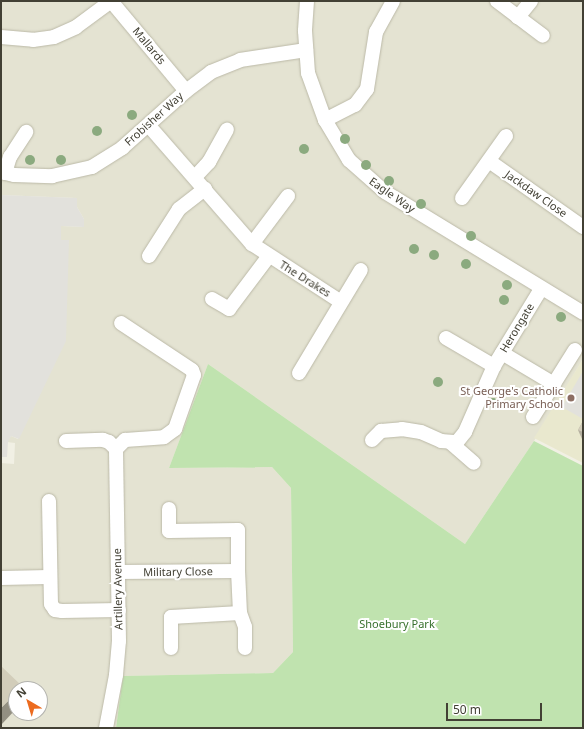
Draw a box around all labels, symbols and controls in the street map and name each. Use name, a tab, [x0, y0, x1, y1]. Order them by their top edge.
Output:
street label: Mallards	[130, 25, 168, 67]
street label: Frobisher Way	[122, 89, 186, 149]
street label: Jackdaw Close	[502, 168, 570, 220]
street label: Eagle Way	[367, 174, 417, 216]
street label: The Drakes	[277, 258, 333, 300]
street label: Herongate	[497, 301, 537, 355]
place label: St George's Catholic Primary School	[460, 385, 563, 411]
marker: St George's Catholic Primary School	[566, 393, 576, 403]
street label: Artillery Avenue	[111, 548, 125, 630]
street label: Military Close	[143, 565, 213, 579]
park label: Shoebury Park	[359, 617, 435, 631]
north arrow	[8, 681, 48, 721]
text: N	[13, 683, 29, 701]
scale bar	[448, 695, 544, 721]
text: 50 m	[453, 701, 481, 718]

